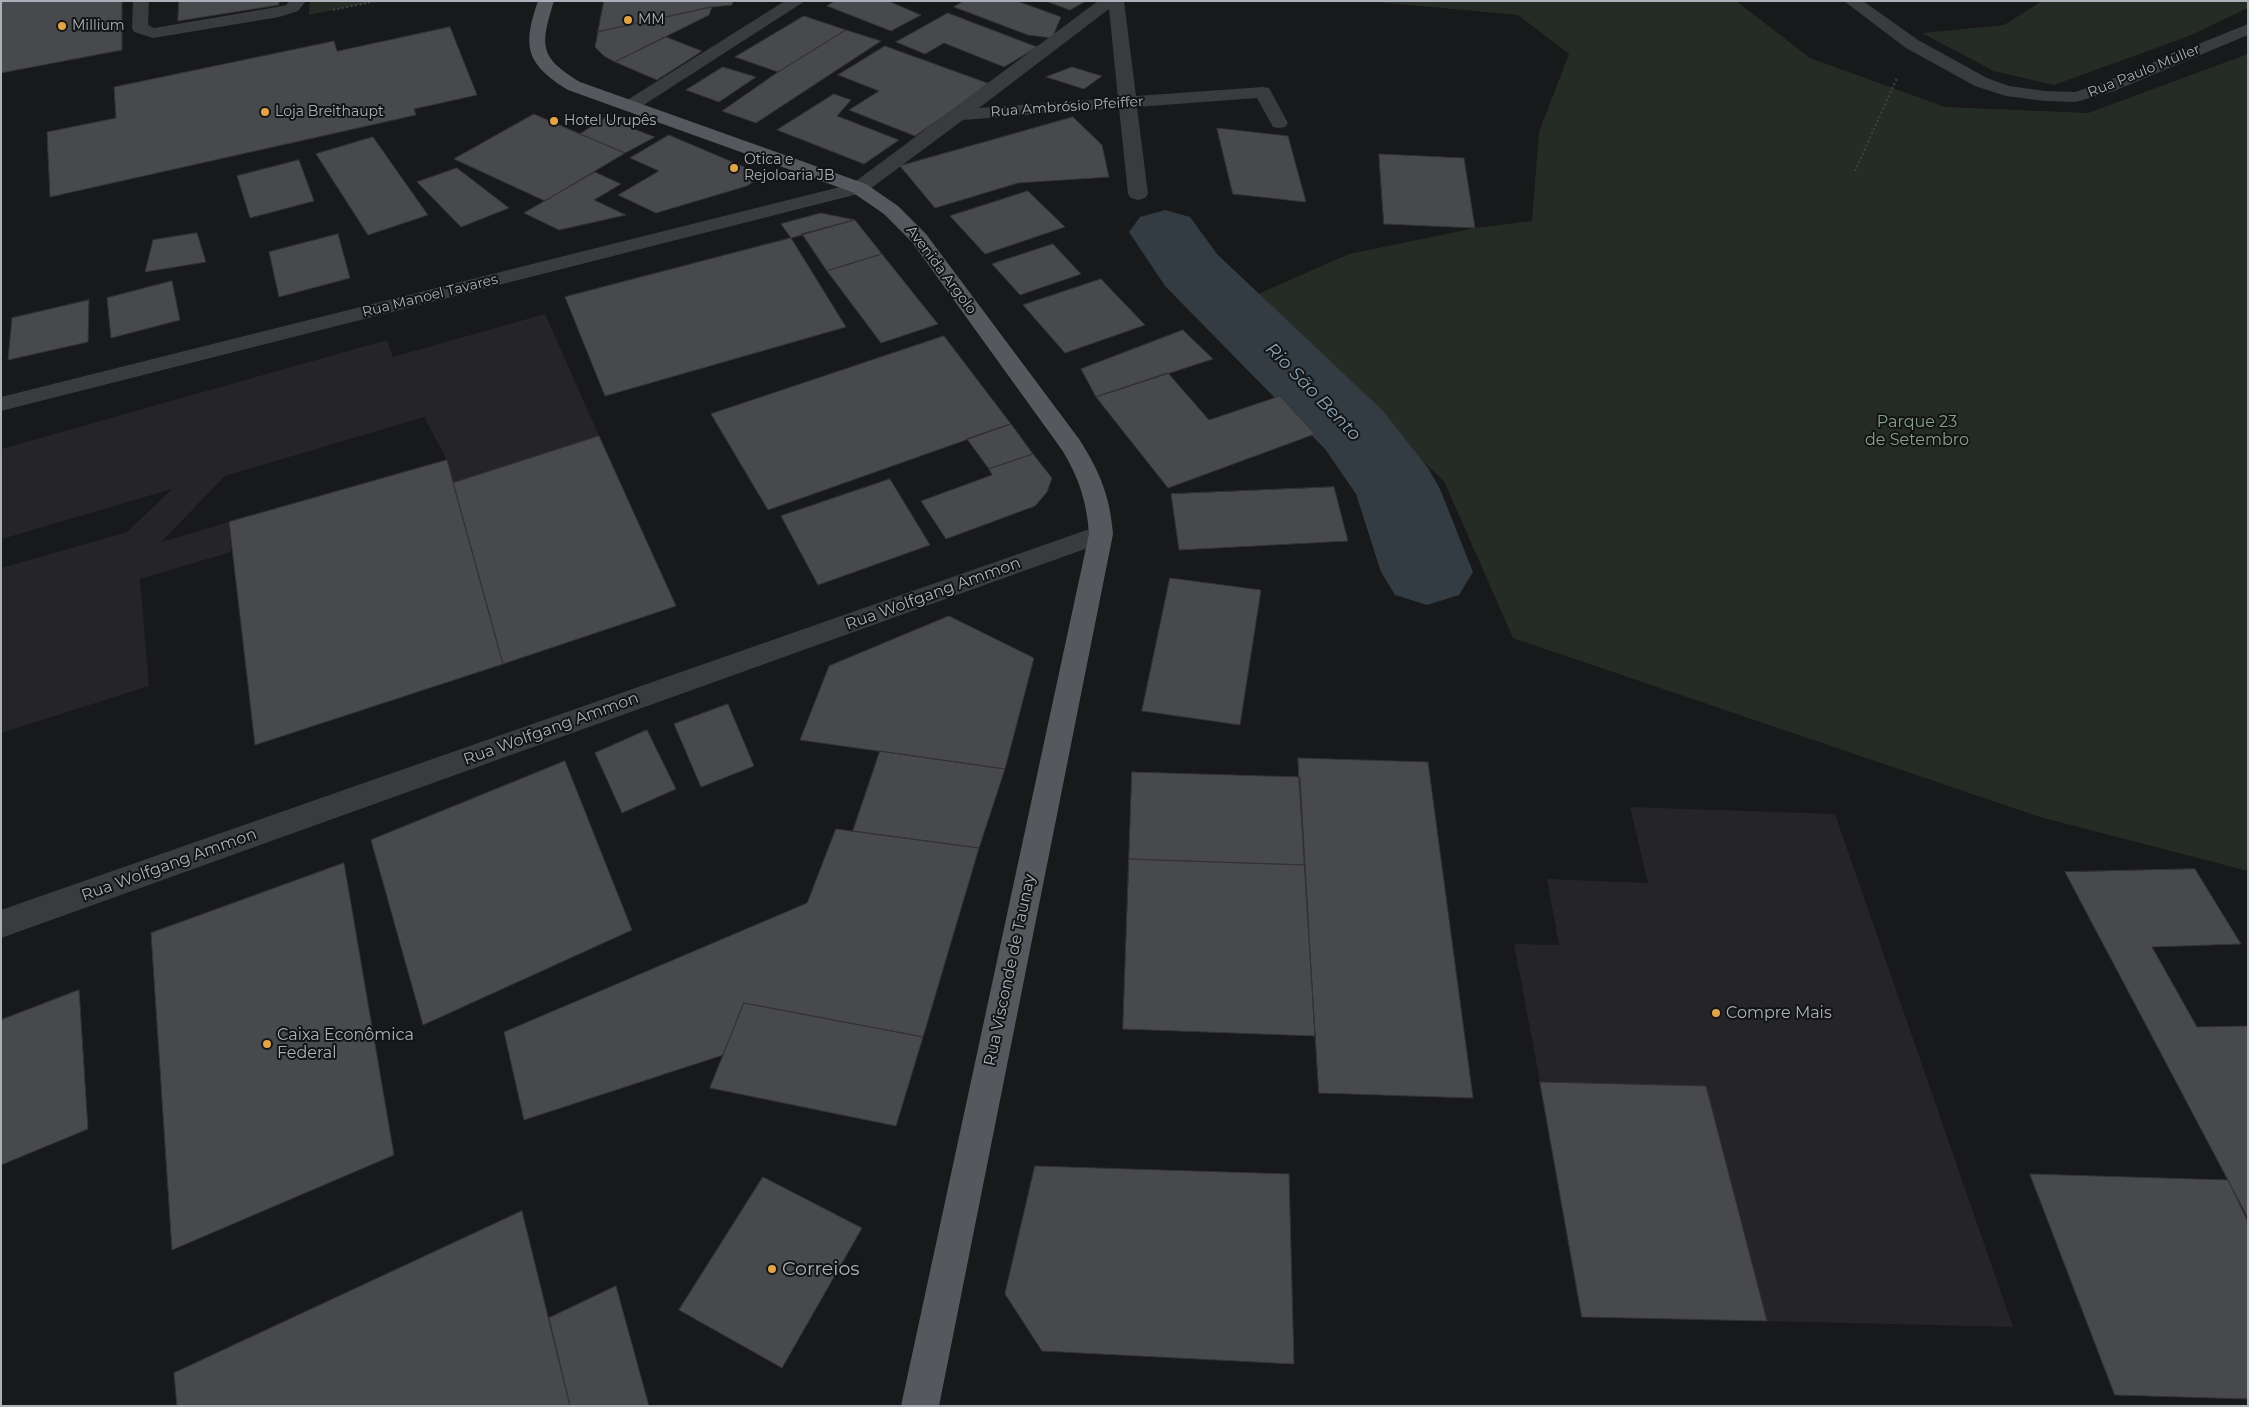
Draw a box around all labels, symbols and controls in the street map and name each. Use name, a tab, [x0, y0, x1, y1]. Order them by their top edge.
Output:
place label: MM	[638, 12, 665, 28]
marker: MM	[622, 14, 634, 26]
place label: Millium	[72, 18, 125, 34]
marker: Millium	[56, 20, 68, 32]
street label: Rua Paulo Müller	[2085, 41, 2203, 101]
street label: Rua Ambrósio Pfeiffer	[990, 93, 1144, 121]
place label: Loja Breithaupt	[275, 104, 384, 120]
marker: Loja Breithaupt	[259, 106, 271, 118]
place label: Hotel Urupês	[564, 113, 656, 129]
marker: Hotel Urupês	[548, 115, 560, 127]
place label: Otica e Rejoloaria JB	[744, 152, 835, 184]
marker: Otica e Rejoloaria JB	[728, 162, 740, 174]
street label: Avenida Argolo	[902, 222, 980, 318]
street label: Rua Manoel Tavares	[360, 271, 500, 321]
water label: Rio São Bento	[1261, 338, 1365, 446]
park label: Parque 23 de Setembro	[1865, 412, 1969, 450]
street label: Rua Wolfgang Ammon	[843, 553, 1023, 635]
street label: Rua Wolfgang Ammon	[461, 688, 641, 770]
street label: Rua Wolfgang Ammon	[79, 824, 259, 906]
street label: Rua Visconde de Taunay	[980, 872, 1040, 1068]
place label: Compre Mais	[1726, 1003, 1832, 1023]
marker: Compre Mais	[1710, 1007, 1722, 1019]
place label: Caixa Econômica Federal	[277, 1025, 414, 1063]
marker: Caixa Econômica Federal	[261, 1038, 273, 1050]
place label: Correios	[782, 1258, 860, 1280]
marker: Correios	[766, 1263, 778, 1275]

